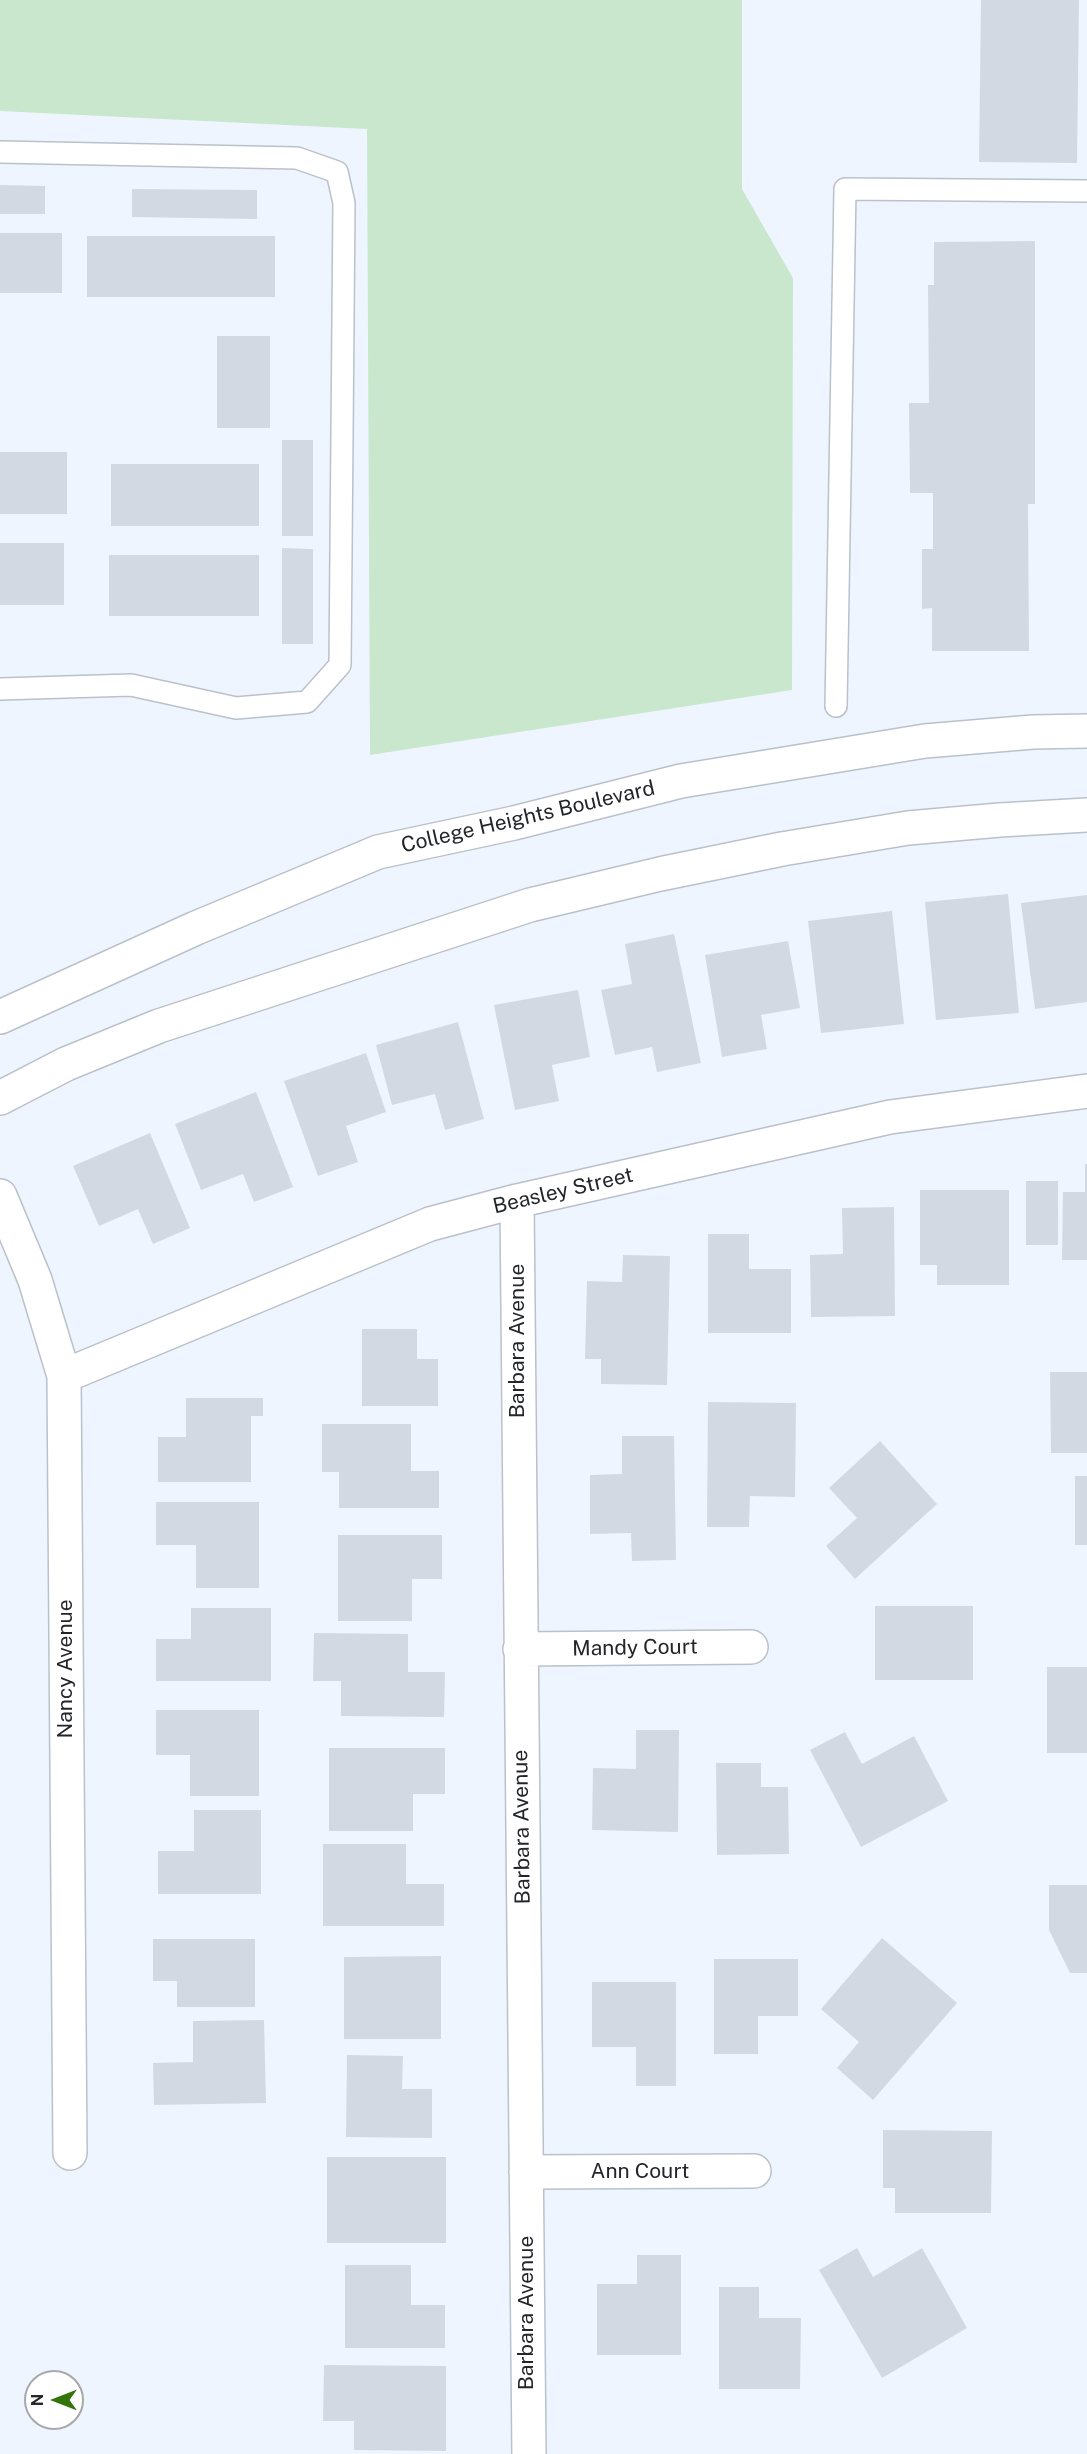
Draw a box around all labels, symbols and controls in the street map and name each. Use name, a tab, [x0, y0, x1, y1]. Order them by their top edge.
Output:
street label: College Heights Boulevard	[399, 776, 657, 858]
street label: Beasley Street	[490, 1163, 636, 1219]
street label: Barbara Avenue	[505, 1264, 531, 1418]
street label: Nancy Avenue	[53, 1599, 79, 1739]
street label: Mandy Court	[572, 1634, 698, 1662]
street label: Barbara Avenue	[508, 1750, 536, 1904]
street label: Ann Court	[591, 2159, 689, 2185]
street label: Barbara Avenue	[514, 2236, 540, 2390]
north arrow	[24, 2370, 84, 2430]
text: N	[28, 2394, 47, 2406]

